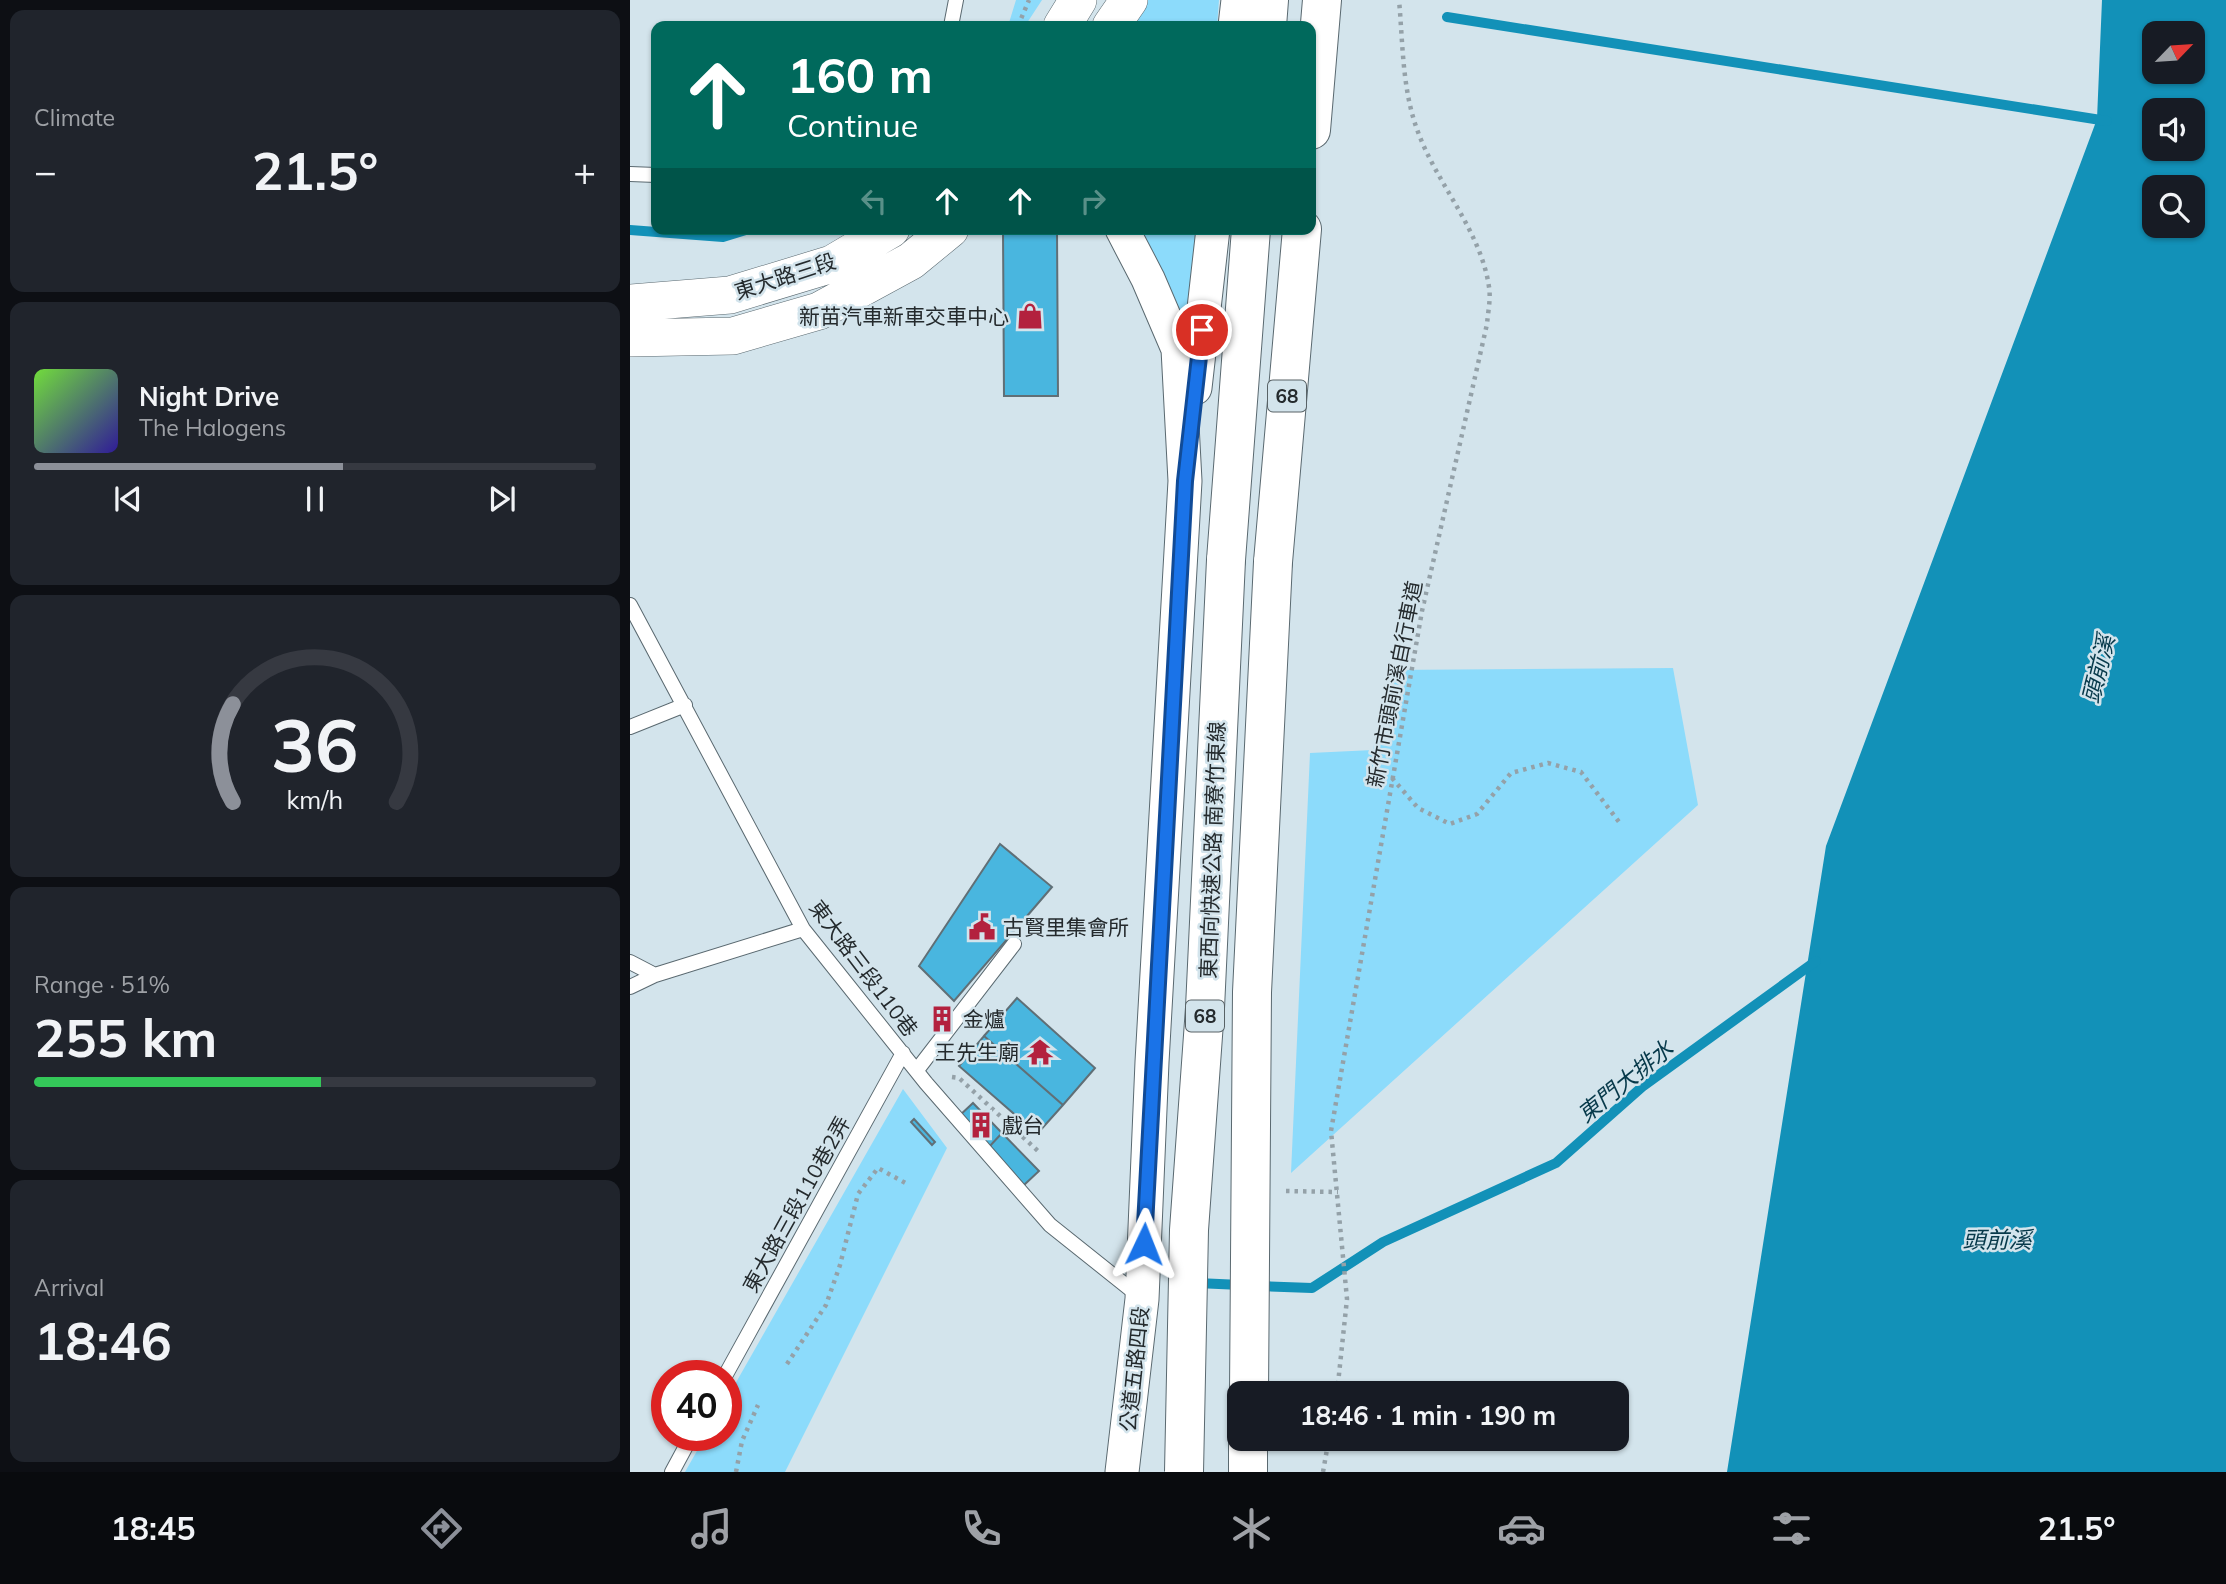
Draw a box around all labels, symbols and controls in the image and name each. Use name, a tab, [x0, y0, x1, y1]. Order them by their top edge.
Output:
north arrow	[2142, 21, 2205, 84]
map controls	[2142, 21, 2205, 238]
text: 160 m	[787, 44, 933, 105]
icon: ahead	[672, 49, 763, 140]
button: sound	[2142, 98, 2205, 161]
text: Climate	[34, 103, 115, 132]
text: Continue	[787, 105, 918, 145]
text: 21.5°	[252, 138, 378, 203]
text: −	[34, 147, 57, 195]
text: +	[573, 147, 596, 195]
button: search	[2142, 175, 2205, 238]
icon: left	[855, 182, 893, 220]
icon: ahead	[928, 182, 966, 220]
icon: ahead	[1001, 182, 1039, 220]
icon: right	[1074, 182, 1112, 220]
street label: 東大路三段	[731, 247, 839, 305]
pin	[1172, 300, 1232, 360]
shop icon: 新苗汽車新車交車中心	[1015, 301, 1045, 331]
place label: 新苗汽車新車交車中心	[799, 303, 1009, 329]
icon: arrive	[1183, 311, 1221, 349]
text: Night Drive	[139, 380, 279, 413]
road number: 68	[1268, 380, 1306, 412]
text: The Halogens	[139, 413, 286, 442]
icon: previous	[109, 480, 147, 518]
icon: pause	[296, 480, 334, 518]
icon: next	[483, 480, 521, 518]
street label: 新竹市頭前溪自行車道	[1361, 578, 1427, 790]
water label: 頭前溪	[2076, 629, 2121, 706]
text: 36	[271, 699, 359, 790]
street label: 東西向快速公路 南寮竹東線	[1195, 721, 1229, 979]
text: km/h	[287, 784, 343, 815]
street label: 東大路三段110巷	[804, 895, 924, 1041]
public building icon: 古賢里集會所	[967, 912, 997, 942]
place label: 古賢里集會所	[1003, 914, 1129, 940]
text: Range · 51%	[34, 970, 170, 999]
road number: 68	[1186, 1000, 1224, 1032]
building icon: 金爐	[927, 1004, 957, 1034]
text: 255 km	[34, 1005, 217, 1070]
place label: 金爐	[963, 1006, 1005, 1032]
water label: 東門大排水	[1571, 1033, 1680, 1128]
temple icon: 王先生廟	[1025, 1037, 1055, 1067]
place label: 王先生廟	[935, 1039, 1019, 1065]
building icon: 戲台	[966, 1110, 996, 1140]
street label: 東大路三段110巷2弄	[737, 1111, 855, 1297]
place label: 戲台	[1002, 1112, 1044, 1138]
position arrow	[1107, 1207, 1181, 1281]
water label: 頭前溪	[1963, 1225, 2035, 1254]
text: Arrival	[34, 1273, 104, 1302]
street label: 公道五路四段	[1114, 1305, 1154, 1433]
text: 18:46	[34, 1308, 172, 1373]
speed limit sign: 40	[651, 1360, 742, 1451]
text: 18:46 · 1 min · 190 m	[1300, 1399, 1556, 1432]
icon: directions	[417, 1504, 466, 1553]
icon: music	[687, 1504, 736, 1553]
icon: phone	[957, 1504, 1006, 1553]
icon: climate	[1227, 1504, 1276, 1553]
icon: car	[1497, 1504, 1546, 1553]
icon: filters	[1767, 1504, 1816, 1553]
text: 18:45	[111, 1508, 195, 1548]
text: 21.5°	[2038, 1508, 2115, 1548]

